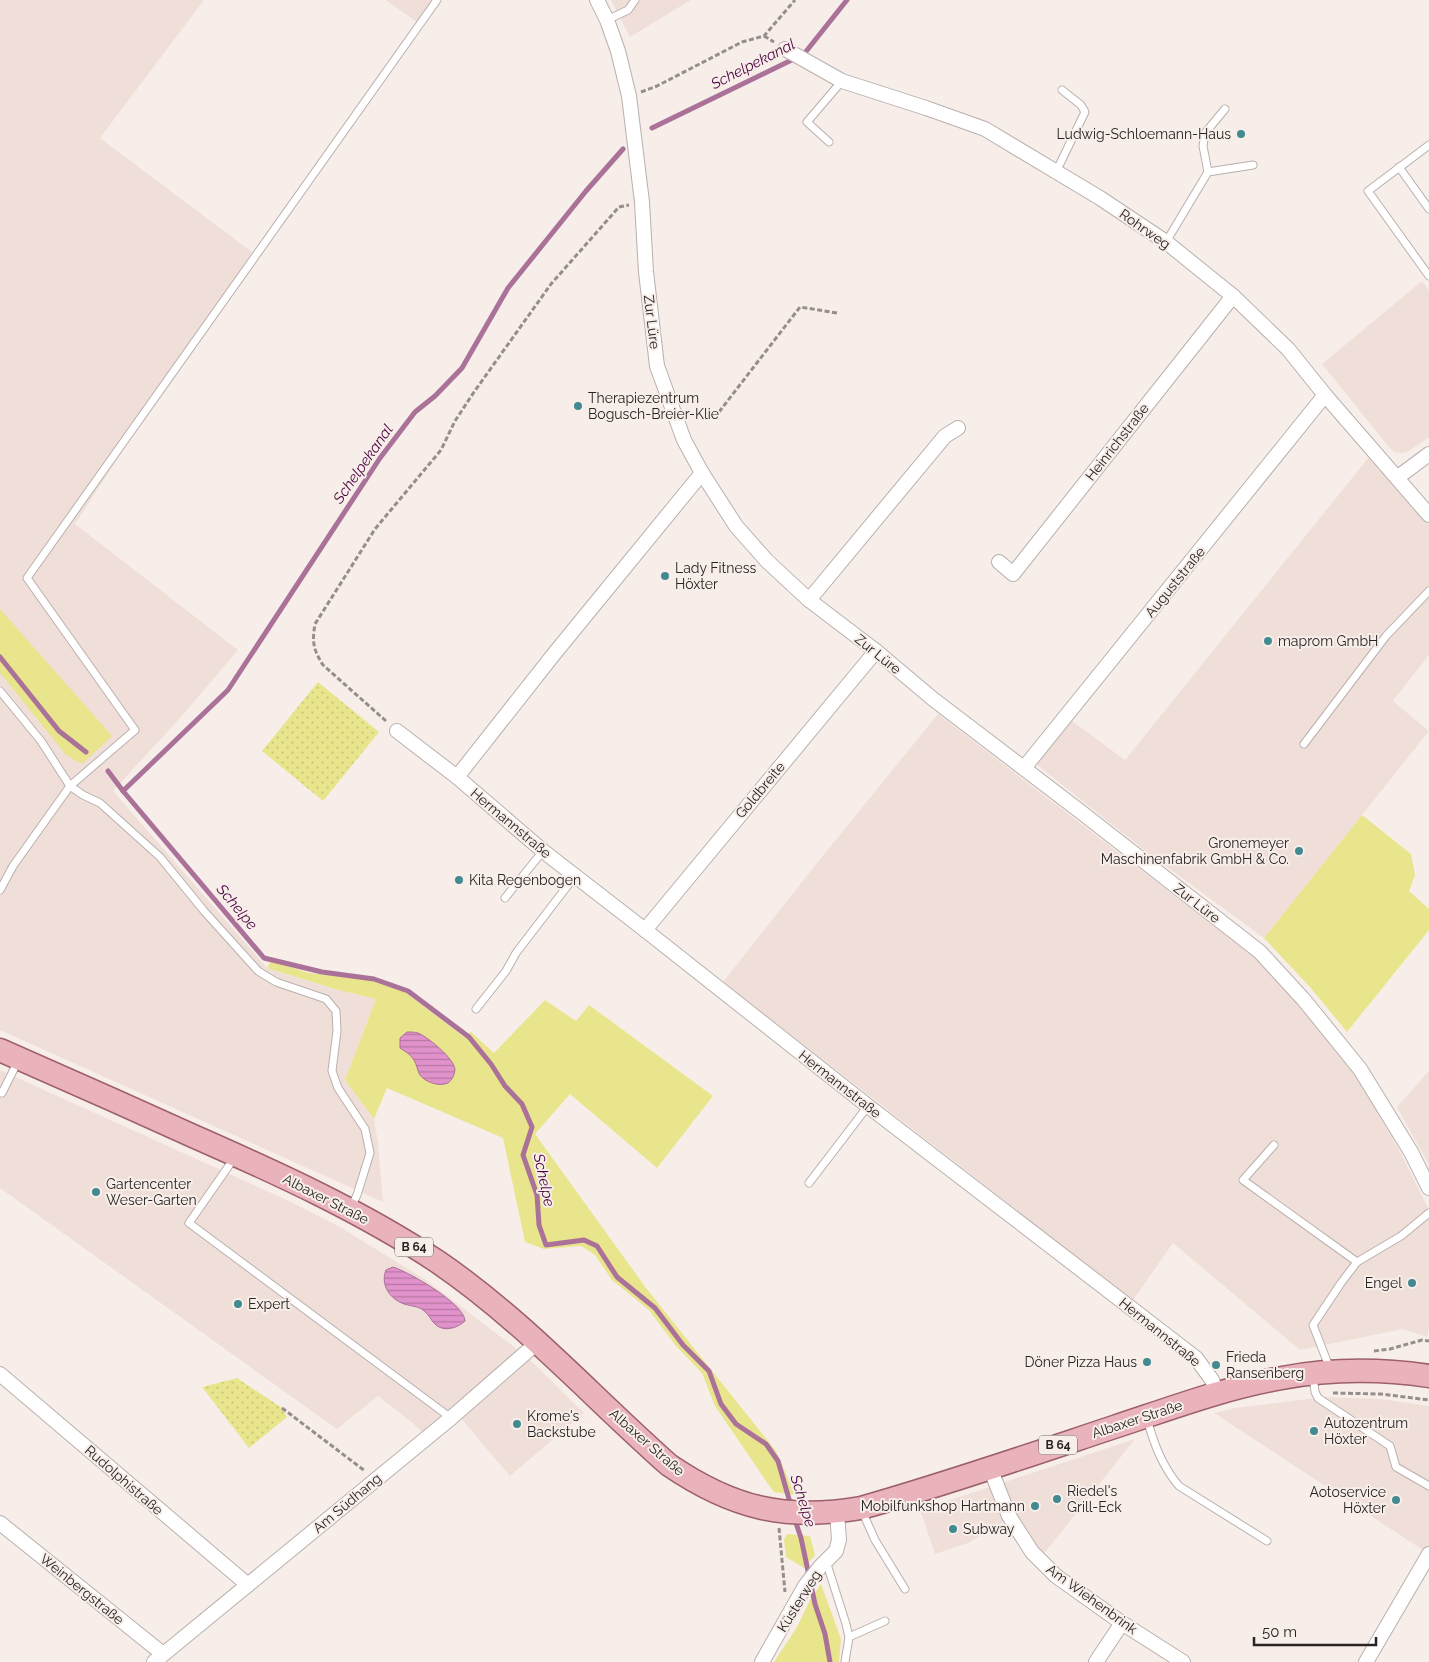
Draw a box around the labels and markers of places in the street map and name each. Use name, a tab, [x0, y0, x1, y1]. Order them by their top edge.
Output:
place label: Ludwig-Schloemann-Haus	[1056, 126, 1231, 142]
marker: Ludwig-Schloemann-Haus	[1235, 128, 1247, 140]
place label: Therapiezentrum Bogusch-Breier-Klie	[588, 390, 719, 422]
marker: Therapiezentrum Bogusch-Breier-Klie	[572, 400, 584, 412]
place label: Lady Fitness Höxter	[675, 560, 756, 592]
marker: Lady Fitness Höxter	[659, 570, 671, 582]
place label: maprom GmbH	[1278, 633, 1378, 649]
marker: maprom GmbH	[1262, 635, 1274, 647]
place label: Gronemeyer Maschinenfabrik GmbH & Co.	[1101, 835, 1289, 867]
marker: Gronemeyer Maschinenfabrik GmbH & Co.	[1293, 845, 1305, 857]
place label: Kita Regenbogen	[469, 872, 581, 888]
marker: Kita Regenbogen	[453, 874, 465, 886]
place label: Gartencenter Weser-Garten	[106, 1176, 197, 1208]
marker: Gartencenter Weser-Garten	[90, 1186, 102, 1198]
place label: Engel	[1365, 1275, 1402, 1291]
marker: Engel	[1406, 1277, 1418, 1289]
place label: Expert	[248, 1296, 290, 1312]
marker: Expert	[232, 1298, 244, 1310]
place label: Frieda Ransenberg	[1226, 1349, 1304, 1381]
place label: Döner Pizza Haus	[1024, 1354, 1137, 1370]
marker: Döner Pizza Haus	[1141, 1356, 1153, 1368]
marker: Frieda Ransenberg	[1210, 1359, 1222, 1371]
place label: Krome's Backstube	[527, 1408, 596, 1440]
place label: Autozentrum Höxter	[1324, 1415, 1408, 1447]
marker: Krome's Backstube	[511, 1418, 523, 1430]
marker: Autozentrum Höxter	[1308, 1425, 1320, 1437]
place label: Riedel's Grill-Eck	[1067, 1483, 1122, 1515]
place label: Aotoservice Höxter	[1309, 1484, 1386, 1516]
marker: Riedel's Grill-Eck	[1051, 1493, 1063, 1505]
marker: Aotoservice Höxter	[1390, 1494, 1402, 1506]
place label: Mobilfunkshop Hartmann	[861, 1498, 1025, 1514]
marker: Mobilfunkshop Hartmann	[1029, 1500, 1041, 1512]
place label: Subway	[963, 1521, 1015, 1537]
marker: Subway	[947, 1523, 959, 1535]

